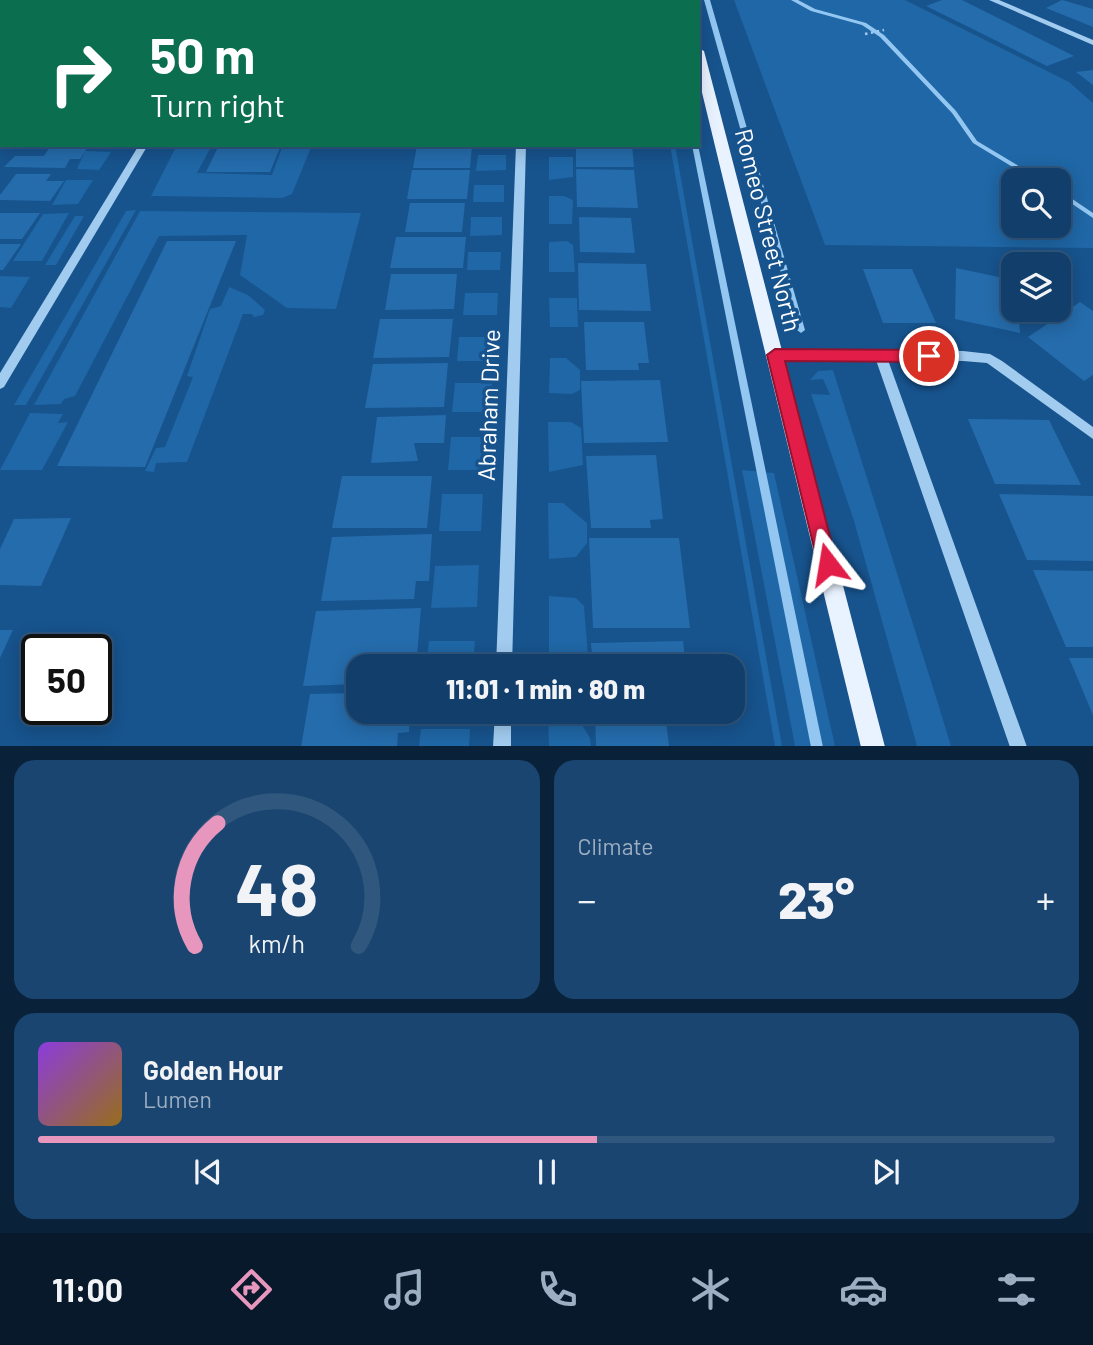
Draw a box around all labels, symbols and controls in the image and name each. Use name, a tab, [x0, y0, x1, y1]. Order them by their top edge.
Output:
text: 50 m	[150, 25, 255, 84]
icon: right	[35, 28, 126, 119]
text: Turn right	[150, 85, 285, 123]
street label: Romeo Street North	[730, 125, 808, 335]
map controls	[1001, 168, 1071, 322]
button: search	[1001, 168, 1071, 238]
button: layers	[1001, 252, 1071, 322]
pin	[899, 326, 959, 386]
street label: Abraham Drive	[471, 329, 505, 481]
icon: arrive	[910, 337, 948, 375]
position arrow	[791, 527, 865, 601]
speed limit sign: 50	[21, 634, 112, 725]
text: 11:01 · 1 min · 80 m	[446, 673, 645, 704]
text: Climate	[578, 832, 654, 860]
text: 48	[235, 843, 318, 931]
text: 23°	[778, 867, 855, 929]
text: −	[578, 876, 597, 922]
text: +	[1036, 876, 1055, 922]
text: km/h	[248, 927, 305, 957]
text: Golden Hour	[143, 1054, 283, 1085]
text: Lumen	[143, 1085, 212, 1113]
icon: previous	[189, 1153, 227, 1191]
icon: pause	[528, 1153, 566, 1191]
icon: next	[867, 1153, 905, 1191]
icon: directions	[227, 1265, 276, 1314]
icon: music	[380, 1265, 429, 1314]
icon: phone	[533, 1265, 582, 1314]
icon: climate	[686, 1265, 735, 1314]
icon: car	[839, 1265, 888, 1314]
icon: filters	[992, 1265, 1041, 1314]
text: 11:00	[52, 1270, 123, 1308]

